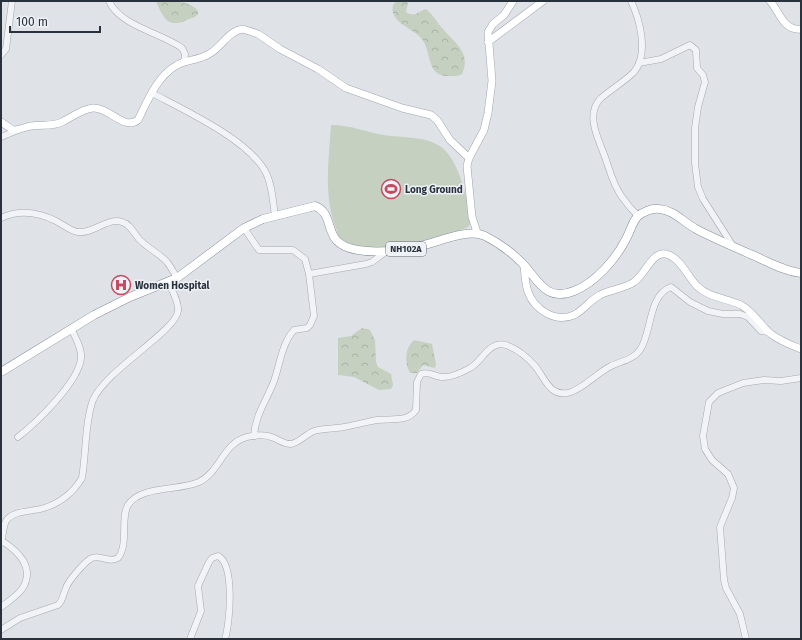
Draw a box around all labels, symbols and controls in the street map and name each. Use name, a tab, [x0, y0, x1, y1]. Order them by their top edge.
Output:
scale bar	[10, 8, 100, 34]
text: 100 m	[16, 15, 48, 29]
sports icon: Long Ground	[380, 178, 402, 200]
place label: Long Ground	[405, 184, 463, 196]
road number: NH102A	[386, 242, 426, 256]
hospital icon: Women Hospital	[110, 274, 132, 296]
place label: Women Hospital	[135, 280, 210, 292]

